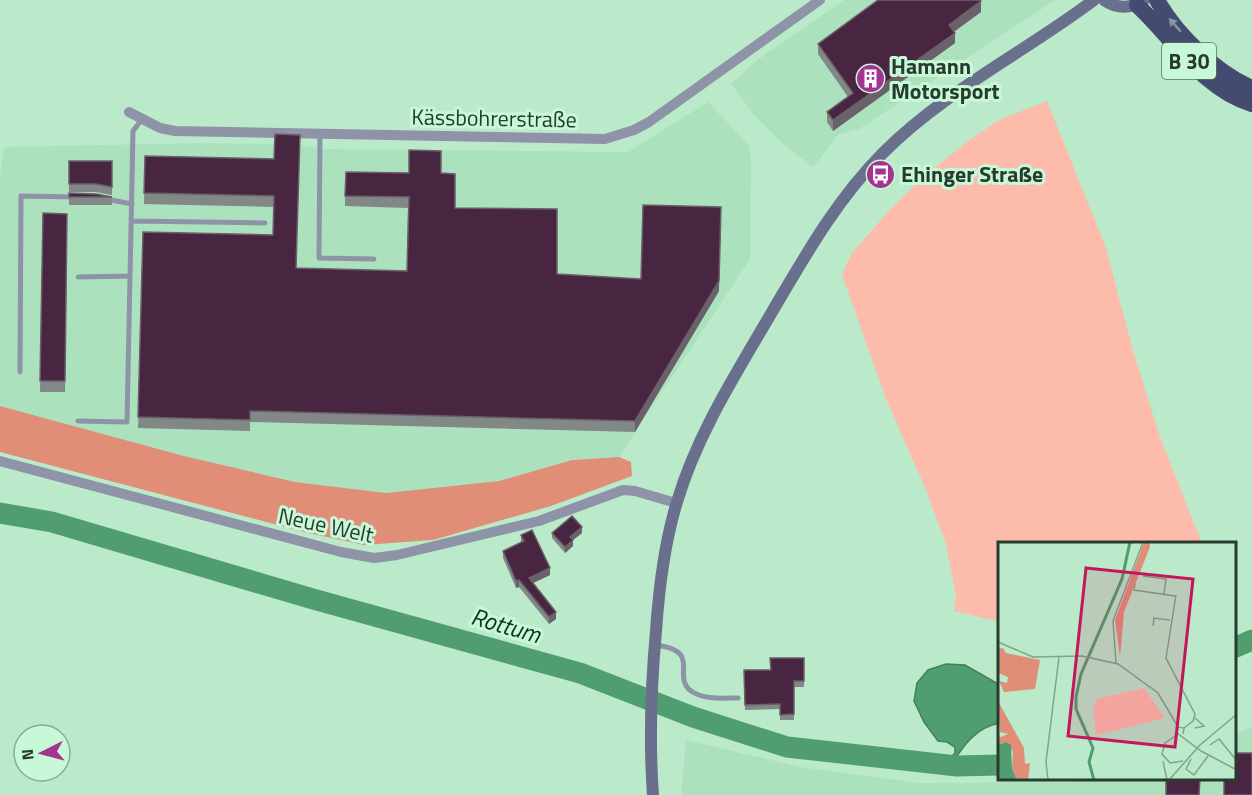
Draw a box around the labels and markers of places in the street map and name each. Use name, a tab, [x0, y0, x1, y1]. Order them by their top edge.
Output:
place label: Hamann Motorsport	[891, 49, 1000, 108]
building icon: Hamann Motorsport	[854, 63, 886, 95]
place label: Ehinger Straße	[901, 157, 1043, 191]
bus stop icon: Ehinger Straße	[864, 158, 896, 190]

